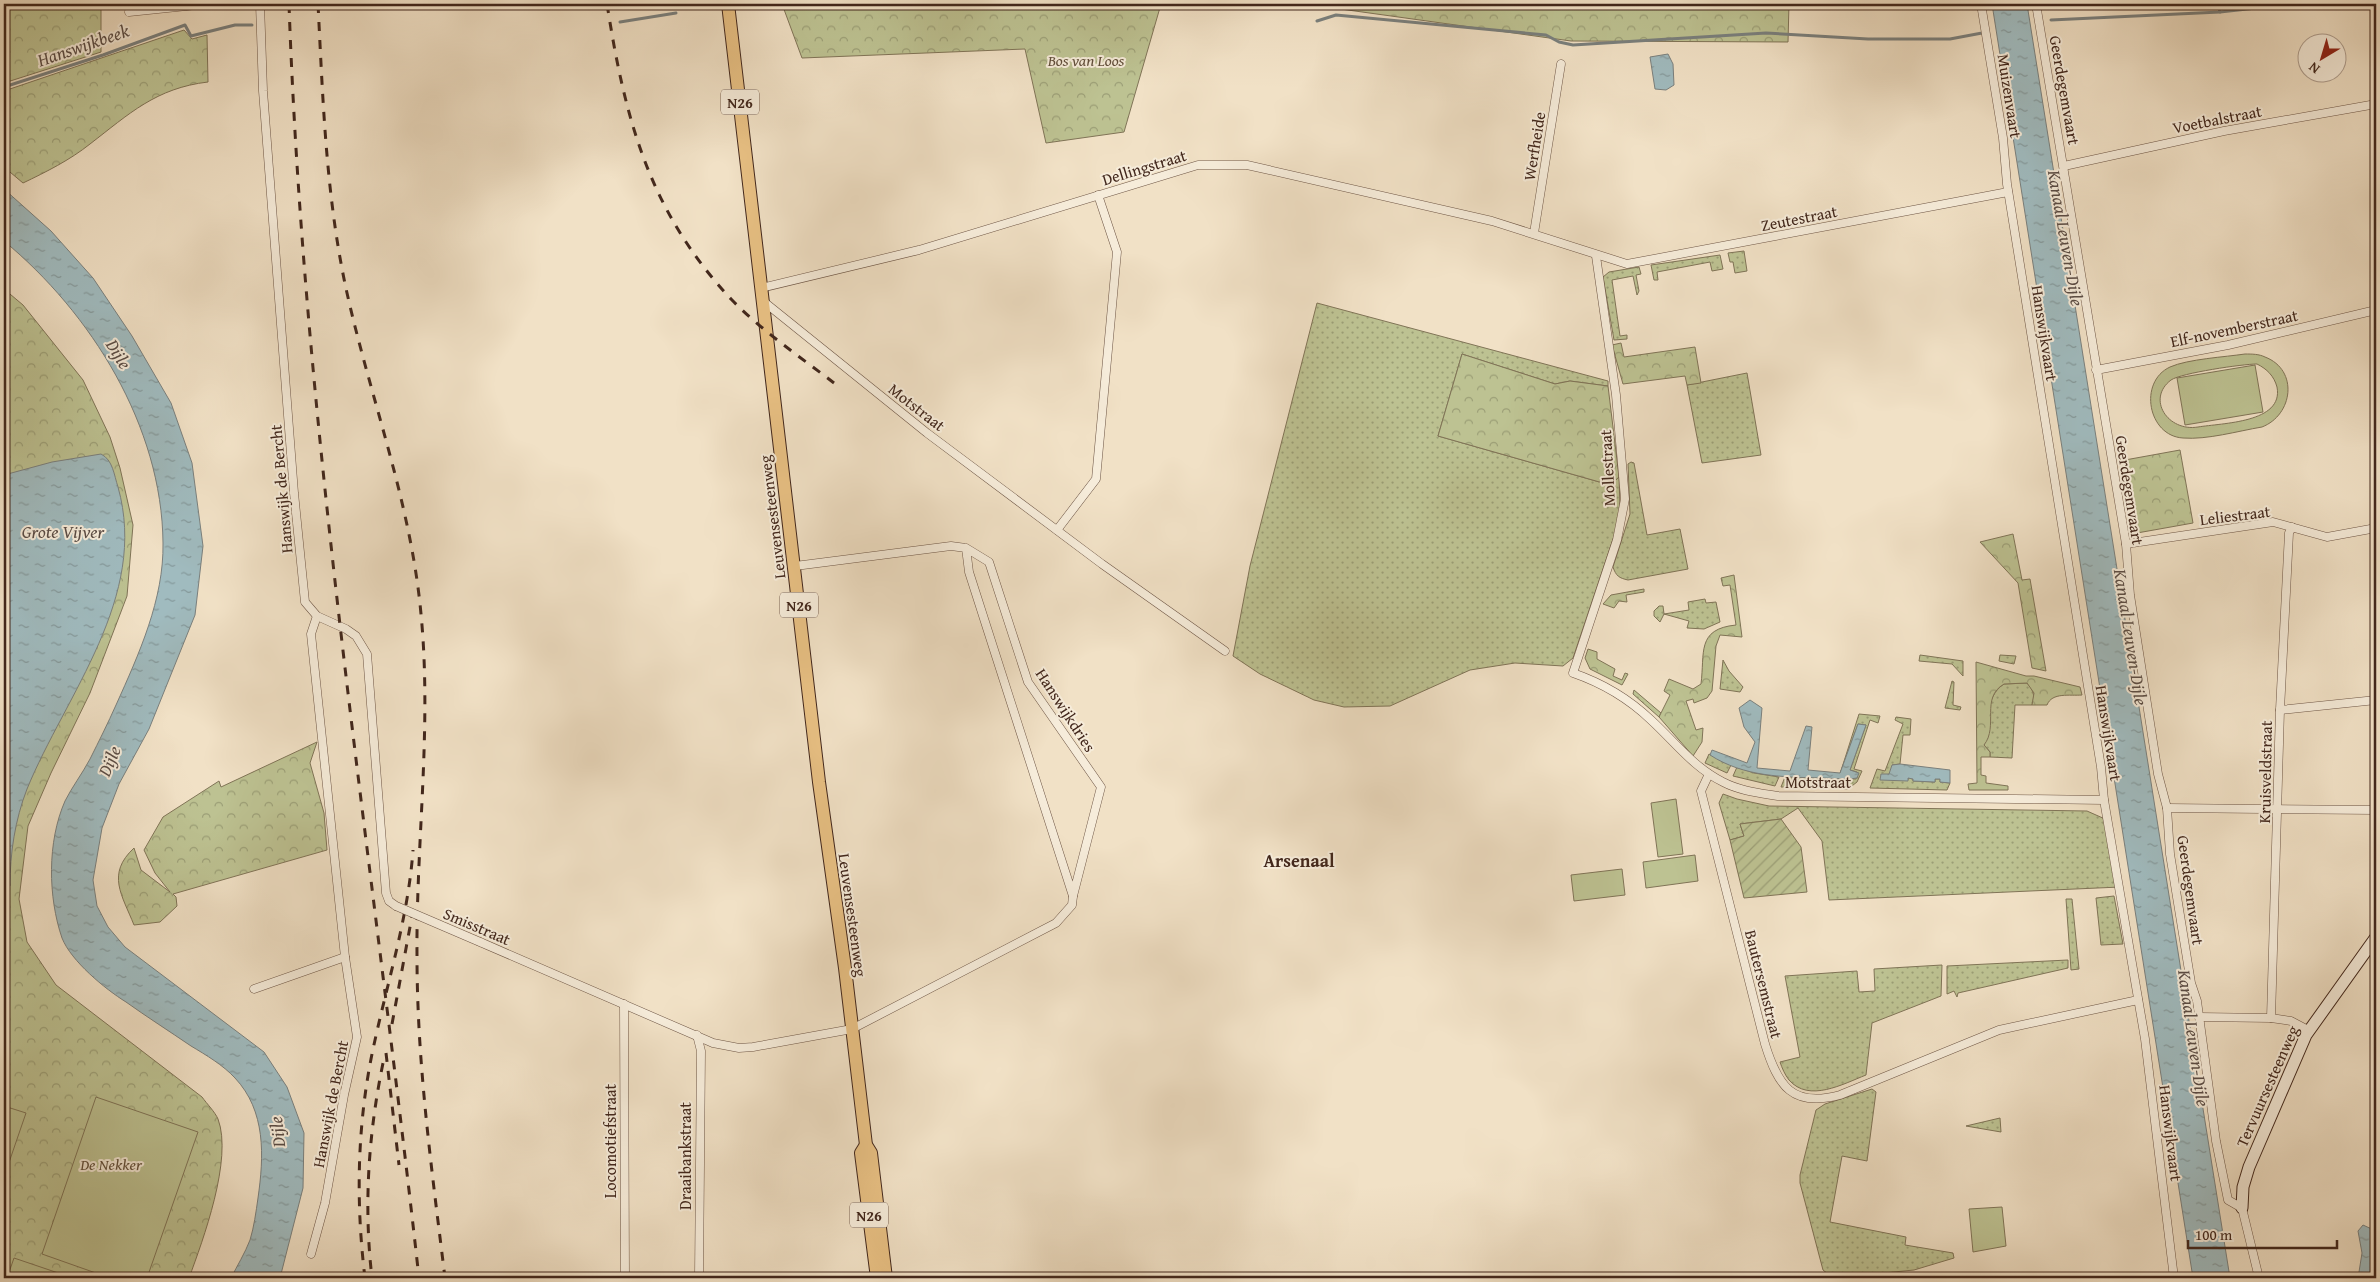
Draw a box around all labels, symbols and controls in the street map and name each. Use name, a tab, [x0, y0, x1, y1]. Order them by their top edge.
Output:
water label: Hanswijkbeek	[33, 16, 133, 74]
north arrow	[2298, 32, 2348, 82]
street label: Geerdegemvaart	[2044, 34, 2086, 147]
park label: Bos van Loos	[1047, 48, 1125, 72]
street label: Muizenvaart	[1992, 52, 2029, 140]
text: N	[2304, 57, 2324, 79]
road number: N26	[721, 90, 759, 114]
street label: Voetbalstraat	[2170, 99, 2264, 139]
street label: Werfheide	[1517, 110, 1551, 182]
street label: Dellingstraat	[1099, 143, 1189, 191]
water label: Kanaal Leuven-Dijle	[2041, 167, 2091, 308]
street label: Zeutestraat	[1759, 199, 1839, 237]
street label: Hanswijkvaart	[2026, 283, 2064, 383]
street label: Elf-novemberstraat	[2168, 303, 2300, 353]
water label: Dijle	[99, 333, 139, 374]
street label: Motstraat	[884, 377, 951, 437]
street label: Hanswijk de Bercht	[263, 423, 299, 554]
street label: Mollestraat	[1593, 429, 1621, 507]
street label: Geerdegemvaart	[2110, 434, 2151, 547]
street label: Leuvensesteenweg	[753, 454, 791, 580]
street label: Leliestraat	[2198, 499, 2272, 531]
water label: Grote Vijver	[22, 518, 105, 545]
water label: Kanaal Leuven-Dijle	[2107, 566, 2155, 707]
road number: N26	[780, 592, 818, 618]
street label: Hanswijkdries	[1030, 664, 1102, 756]
street label: Hanswijkvaart	[2090, 683, 2128, 783]
street label: Kruisveldstraat	[2252, 720, 2278, 824]
water label: Dijle	[90, 741, 127, 781]
street label: Motstraat	[1785, 770, 1851, 794]
street label: Geerdegemvaart	[2171, 834, 2211, 947]
district label: Arsenaal	[1263, 847, 1335, 874]
street label: Leuvensesteenweg	[832, 852, 874, 978]
street label: Smisstraat	[440, 901, 515, 951]
street label: Bautersemstraat	[1739, 927, 1789, 1041]
water label: Kanaal Leuven-Dijle	[2171, 967, 2217, 1108]
street label: Tervuursesteenweg	[2229, 1021, 2305, 1151]
street label: Hanswijk de Bercht	[306, 1038, 354, 1170]
street label: Locomotiefstraat	[598, 1083, 622, 1198]
street label: Hanswijkvaart	[2153, 1083, 2189, 1183]
street label: Draaibankstraat	[673, 1102, 697, 1210]
water label: Dijle	[262, 1115, 292, 1150]
park label: De Nekker	[79, 1152, 143, 1176]
road number: N26	[850, 1202, 888, 1228]
scale bar	[2188, 1217, 2336, 1249]
text: 100 m	[2195, 1224, 2233, 1245]

